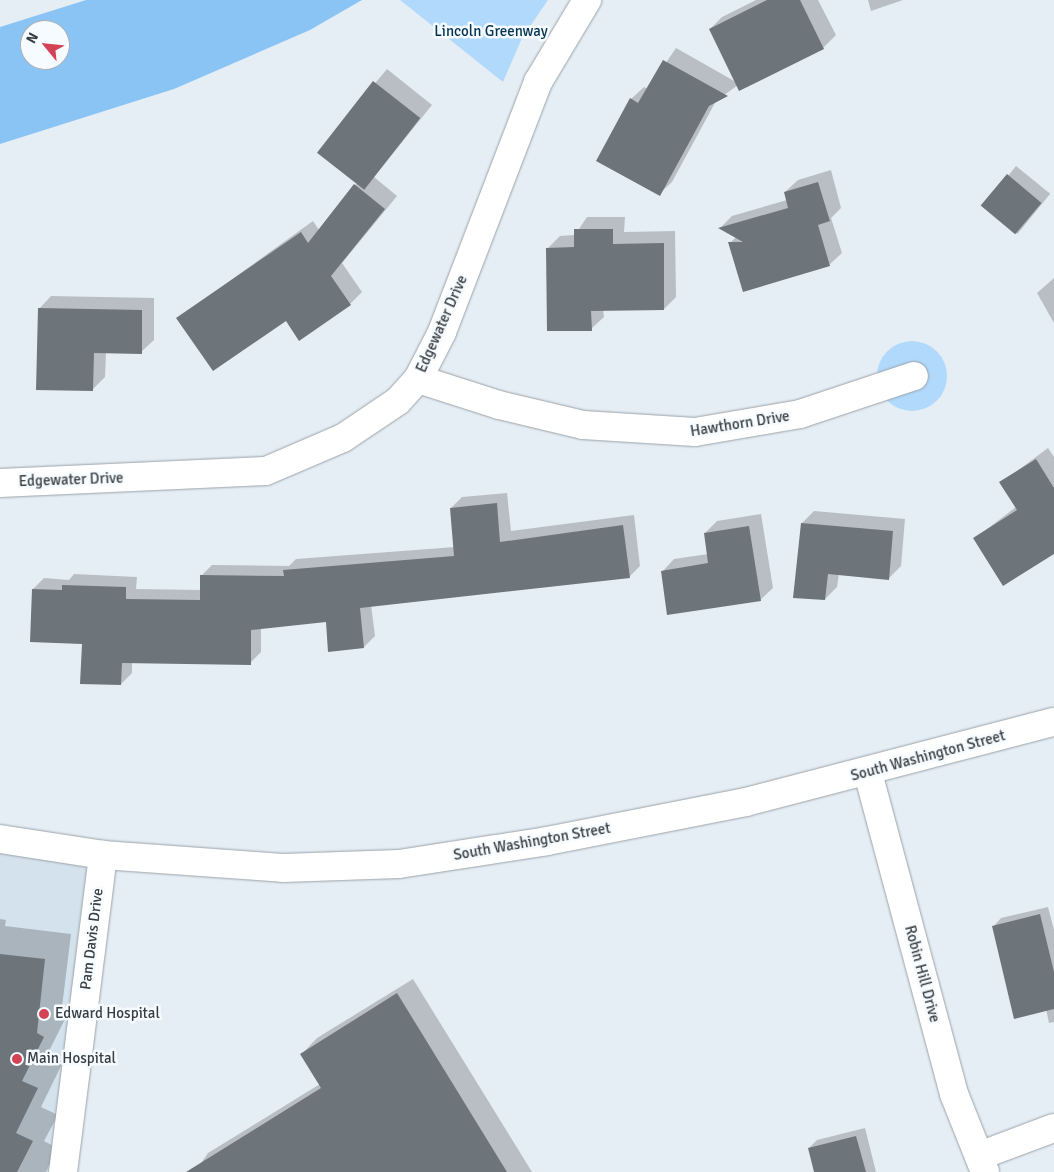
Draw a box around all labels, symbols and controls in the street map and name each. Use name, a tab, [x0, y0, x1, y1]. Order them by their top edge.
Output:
north arrow	[20, 20, 70, 70]
park label: Lincoln Greenway	[434, 23, 548, 41]
text: N	[22, 30, 42, 46]
street label: Edgewater Drive	[412, 273, 472, 375]
street label: Hawthorn Drive	[689, 407, 791, 441]
street label: Edgewater Drive	[18, 469, 124, 491]
street label: South Washington Street	[849, 727, 1007, 785]
street label: South Washington Street	[452, 819, 612, 865]
street label: Pam Davis Drive	[77, 887, 107, 991]
street label: Robin Hill Drive	[900, 923, 944, 1025]
place label: Edward Hospital	[55, 1005, 160, 1023]
marker: Edward Hospital	[37, 1007, 51, 1021]
place label: Main Hospital	[27, 1050, 116, 1068]
marker: Main Hospital	[11, 1053, 23, 1065]

